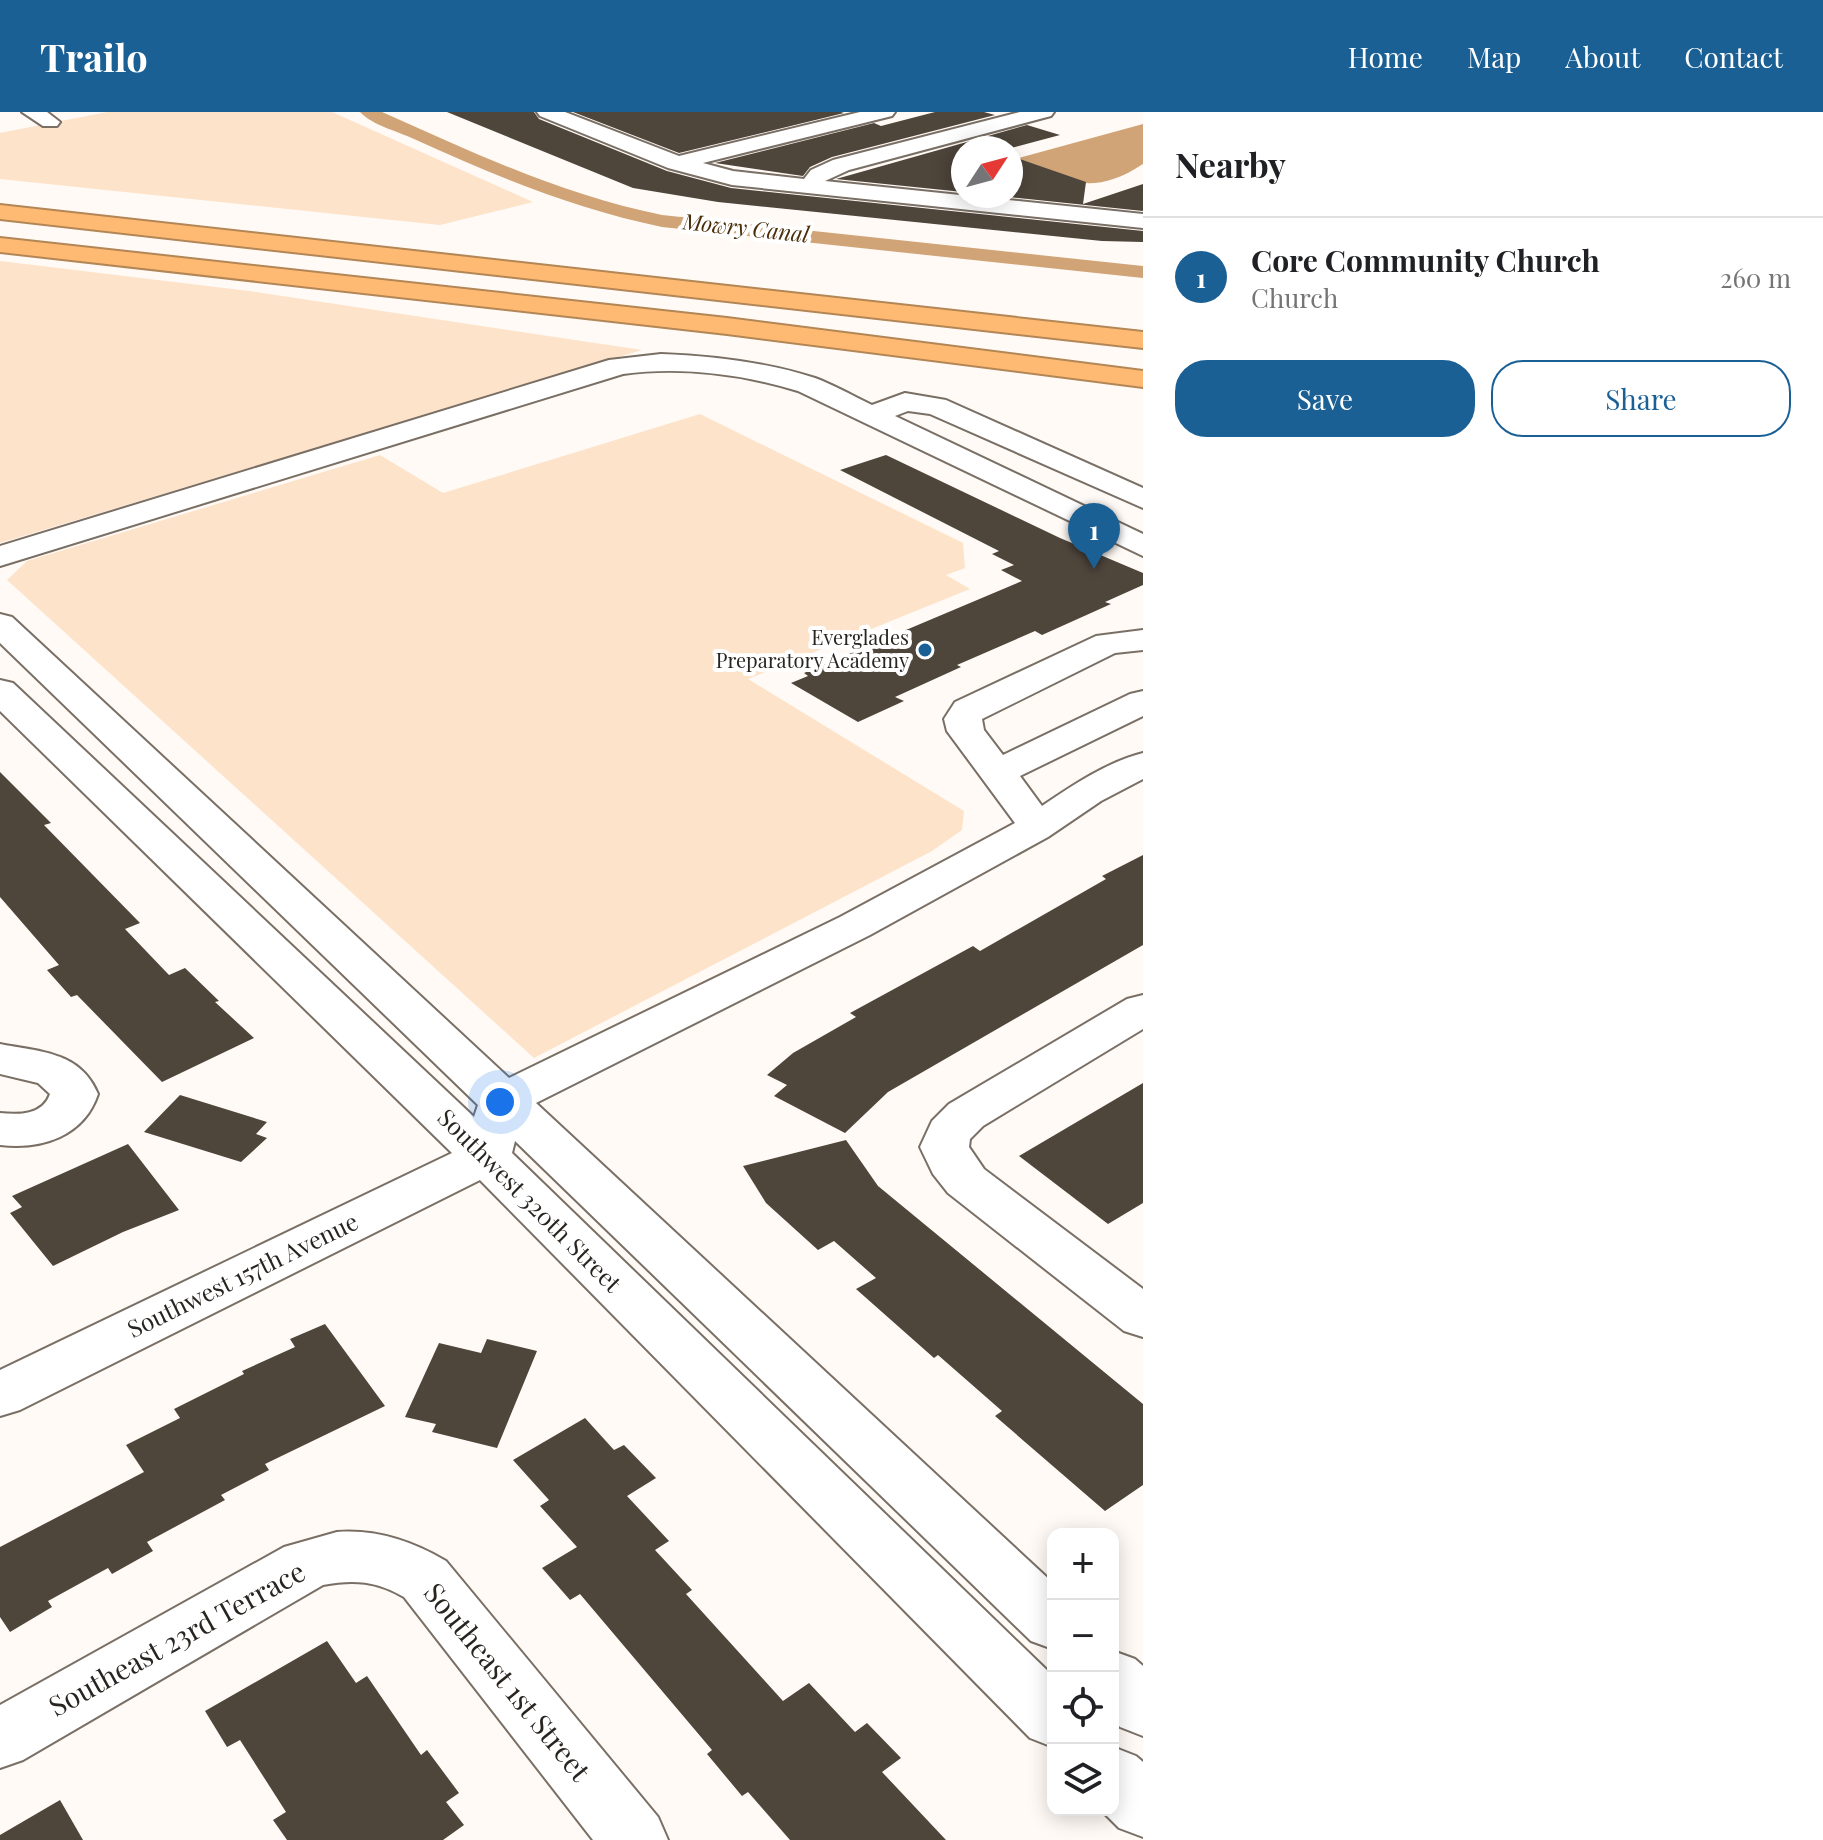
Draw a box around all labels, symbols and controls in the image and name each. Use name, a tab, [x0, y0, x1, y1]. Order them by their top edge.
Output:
text: Trailo	[40, 31, 148, 82]
text: Home	[1348, 38, 1423, 75]
text: Map	[1467, 38, 1521, 75]
text: About	[1565, 38, 1640, 75]
text: Contact	[1684, 38, 1783, 75]
north arrow	[951, 136, 1023, 208]
text: Nearby	[1175, 141, 1286, 187]
water label: Mowry Canal	[681, 205, 811, 249]
text: Core Community Church	[1251, 240, 1600, 280]
text: 1	[1196, 260, 1206, 295]
text: 260 m	[1720, 260, 1791, 295]
text: Church	[1251, 280, 1338, 315]
button: Save	[1175, 360, 1475, 437]
button: Share	[1491, 360, 1791, 437]
pin: 1	[1068, 503, 1120, 569]
place label: Everglades Preparatory Academy	[716, 623, 909, 673]
marker: Everglades Preparatory Academy	[916, 641, 934, 659]
your location	[480, 1082, 520, 1122]
street label: Southwest 320th Street	[432, 1101, 630, 1299]
street label: Southwest 157th Avenue	[121, 1204, 363, 1344]
map controls	[1047, 1528, 1119, 1816]
button: +	[1047, 1528, 1119, 1600]
street label: Southeast 23rd Terrace	[42, 1552, 311, 1724]
street label: Southeast 1st Street	[417, 1574, 600, 1789]
button: −	[1047, 1600, 1119, 1672]
button: locate	[1047, 1672, 1119, 1744]
button: layers	[1047, 1744, 1119, 1816]

